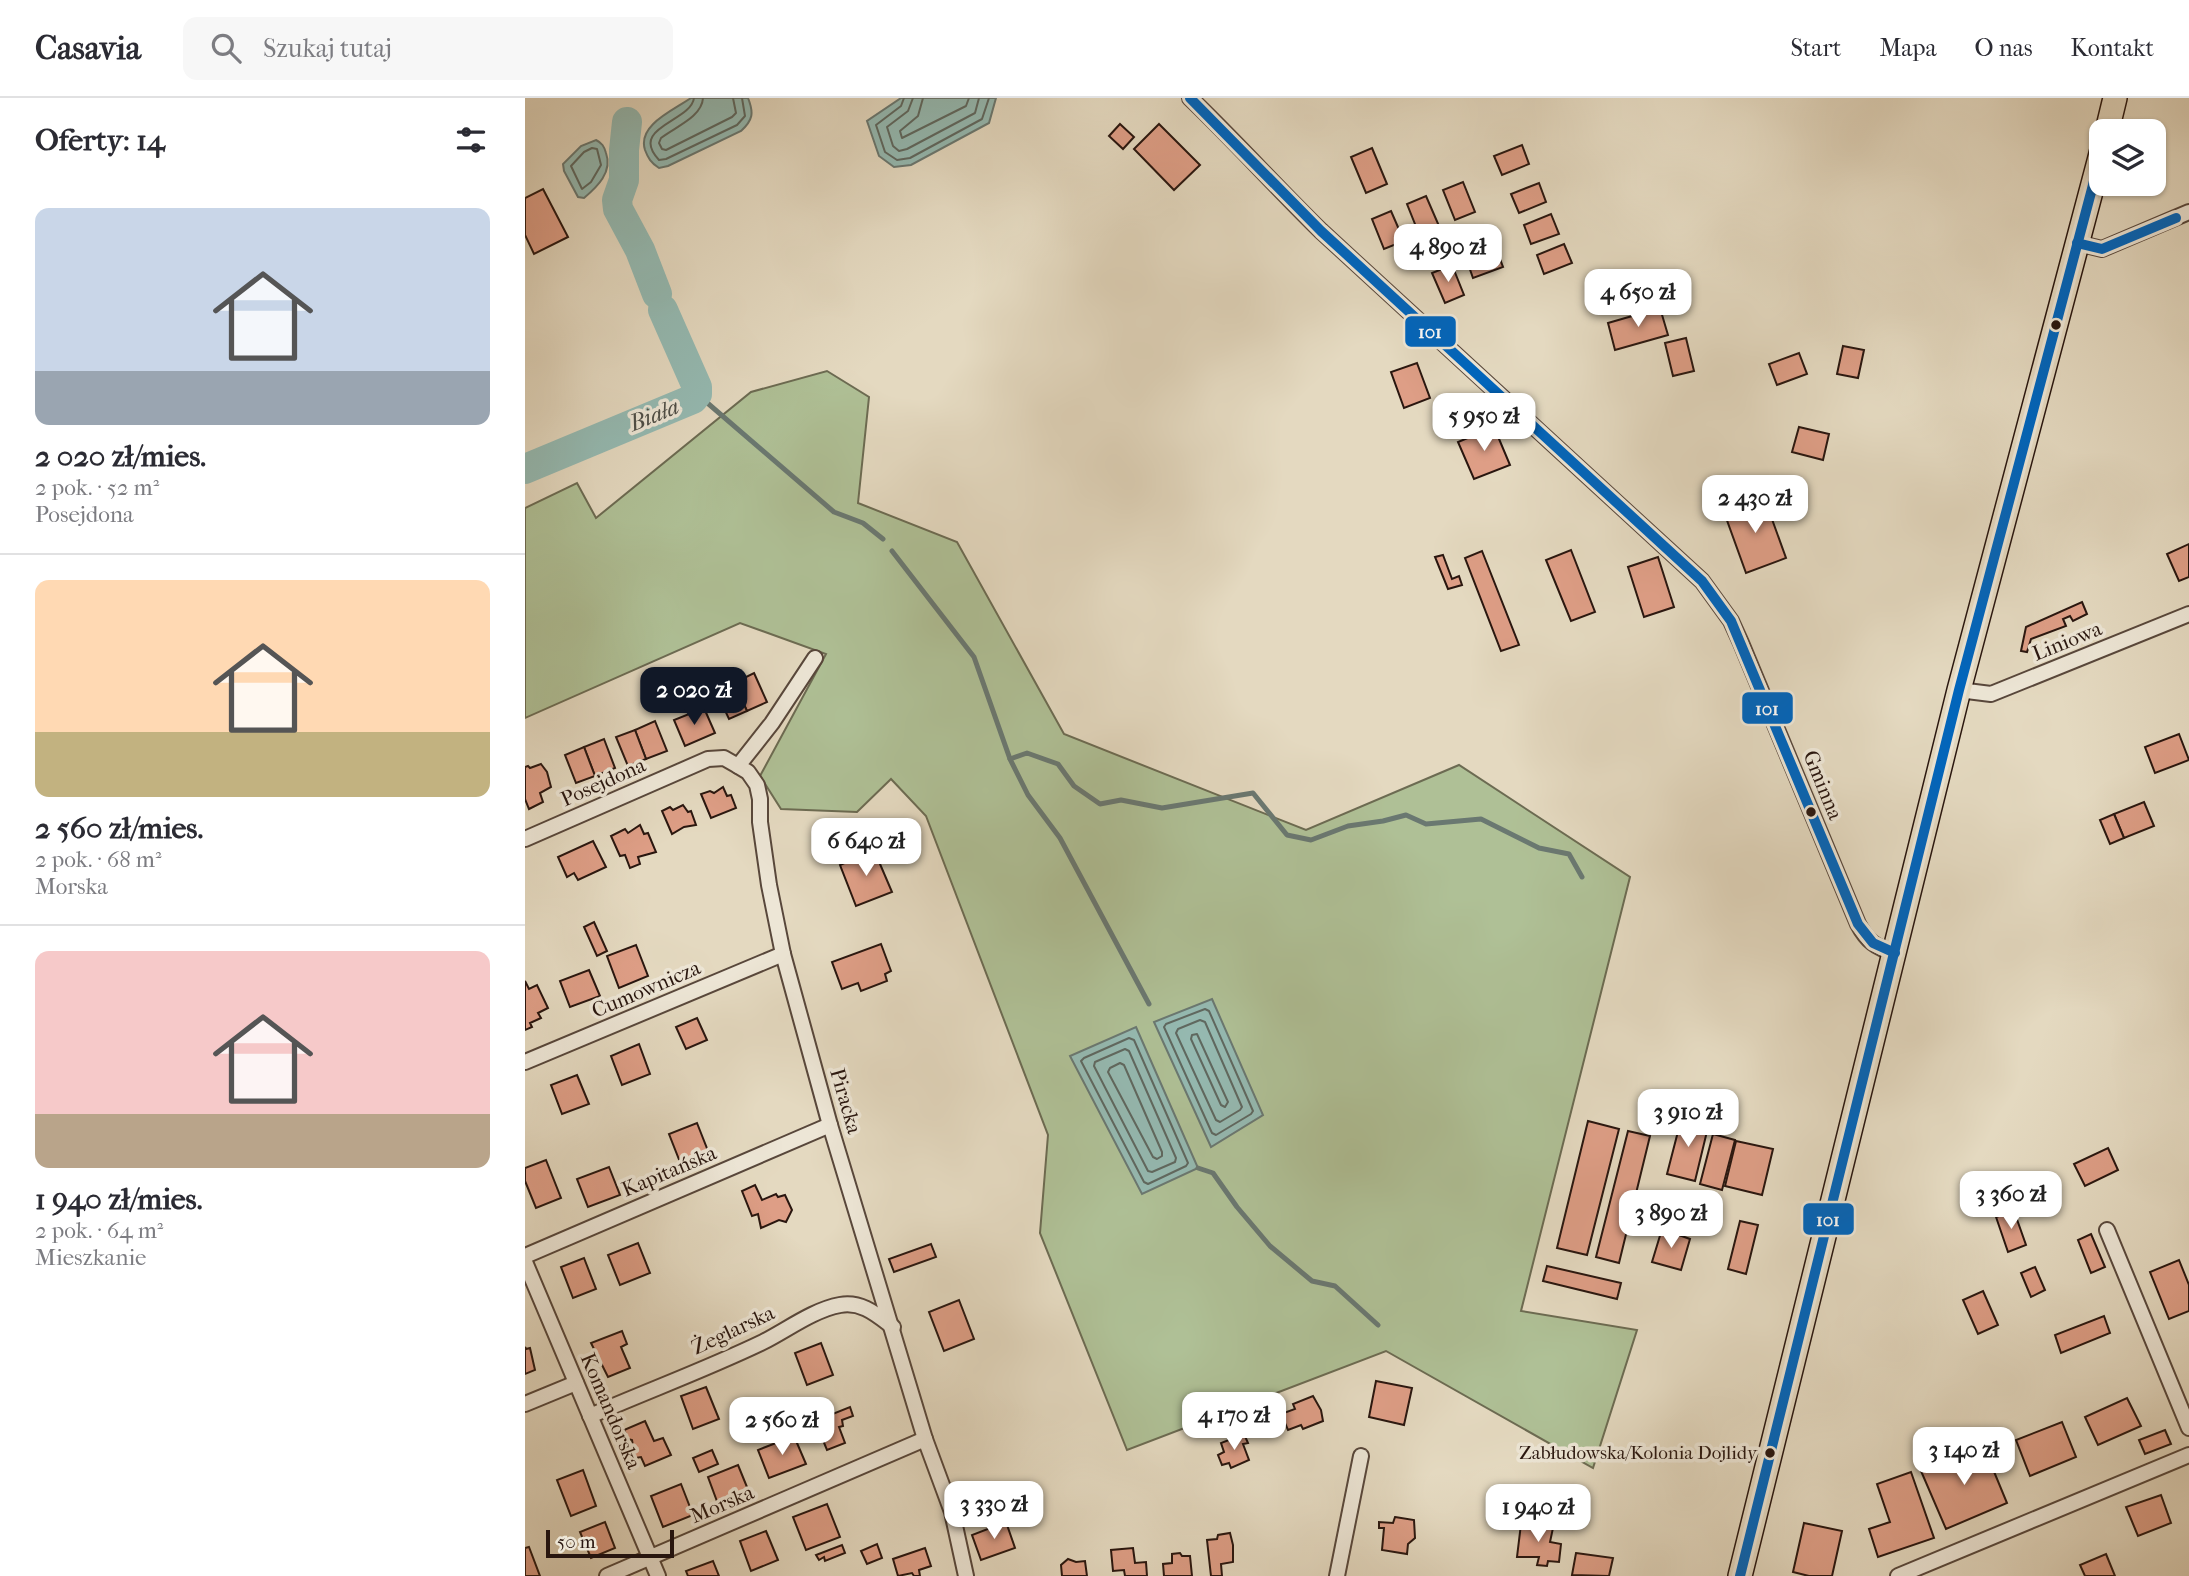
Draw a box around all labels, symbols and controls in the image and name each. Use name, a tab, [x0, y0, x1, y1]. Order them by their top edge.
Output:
search box	[183, 17, 673, 80]
text: Casavia	[35, 29, 141, 68]
icon: search	[207, 29, 245, 67]
text: Szukaj tutaj	[263, 33, 392, 64]
text: Start	[1790, 34, 1841, 62]
text: Mapa	[1879, 34, 1937, 62]
text: O nas	[1975, 34, 2033, 62]
text: Kontakt	[2071, 34, 2154, 62]
map controls	[2089, 119, 2166, 196]
button: layers	[2089, 119, 2166, 196]
icon: filters	[452, 121, 490, 159]
text: Oferty: 14	[35, 123, 165, 158]
pin: 4 890 zł	[1376, 225, 1520, 284]
text: 4 890 zł	[1410, 233, 1486, 260]
icon: home	[200, 253, 326, 379]
pin: 4 650 zł	[1566, 270, 1710, 329]
text: 4 650 zł	[1601, 278, 1676, 305]
line badge: 101	[1404, 315, 1457, 348]
unlabelled marker	[2049, 318, 2063, 332]
text: 101	[1418, 321, 1442, 343]
water label: Biała	[623, 393, 683, 438]
pin: 5 950 zł	[1412, 394, 1556, 453]
text: 5 950 zł	[1449, 402, 1519, 429]
text: 2 020 zł/mies.	[35, 439, 206, 474]
text: 2 pok. · 52 m²	[35, 474, 159, 501]
pin: 2 430 zł	[1683, 476, 1827, 535]
text: 2 430 zł	[1718, 484, 1792, 511]
text: Posejdona	[35, 501, 134, 528]
street label: Liniowa	[2029, 616, 2105, 666]
icon: home	[200, 625, 326, 751]
pin: 2 020 zł	[622, 668, 766, 727]
text: 2 020 zł	[656, 676, 732, 703]
line badge: 101	[1741, 691, 1794, 725]
text: 101	[1755, 698, 1779, 720]
street label: Gminna	[1798, 747, 1848, 823]
street label: Posejdona	[557, 753, 649, 811]
unlabelled marker	[1804, 805, 1818, 819]
text: 2 560 zł/mies.	[35, 811, 203, 846]
pin: 6 640 zł	[794, 818, 938, 878]
text: 6 640 zł	[827, 827, 905, 854]
text: 2 pok. · 68 m²	[35, 846, 161, 873]
text: Morska	[35, 873, 108, 900]
street label: Cumownicza	[588, 955, 704, 1023]
icon: home	[200, 996, 326, 1122]
street label: Piracka	[825, 1065, 867, 1137]
pin: 3 910 zł	[1616, 1090, 1760, 1149]
text: 3 910 zł	[1654, 1098, 1722, 1125]
street label: Kapitańska	[618, 1140, 720, 1202]
pin: 3 360 zł	[1939, 1172, 2083, 1231]
text: 3 360 zł	[1976, 1180, 2046, 1207]
text: 1 940 zł/mies.	[35, 1182, 202, 1217]
pin: 3 890 zł	[1599, 1190, 1743, 1250]
text: 3 890 zł	[1635, 1199, 1707, 1226]
line badge: 101	[1802, 1202, 1855, 1236]
text: 101	[1816, 1209, 1840, 1231]
text: 2 pok. · 64 m²	[35, 1217, 163, 1244]
text: Mieszkanie	[35, 1244, 147, 1271]
street label: Żeglarska	[688, 1300, 778, 1360]
street label: Komandorska	[576, 1349, 646, 1473]
pin: 4 170 zł	[1162, 1392, 1306, 1452]
pin: 2 560 zł	[710, 1398, 854, 1457]
text: 4 170 zł	[1198, 1401, 1270, 1428]
text: 2 560 zł	[745, 1406, 819, 1433]
pin: 3 140 zł	[1892, 1428, 2036, 1487]
text: 3 140 zł	[1929, 1436, 1999, 1463]
place label: Zabłudowska/Kolonia Dojlidy	[1519, 1442, 1758, 1464]
marker: Zabłudowska/Kolonia Dojlidy	[1763, 1446, 1777, 1460]
street label: Morska	[687, 1480, 758, 1528]
pin: 3 330 zł	[922, 1482, 1066, 1541]
pin: 1 940 zł	[1466, 1484, 1610, 1544]
text: 3 330 zł	[960, 1490, 1028, 1517]
text: 1 940 zł	[1502, 1493, 1574, 1520]
scale bar	[546, 1527, 674, 1559]
text: 50 m	[557, 1531, 596, 1553]

